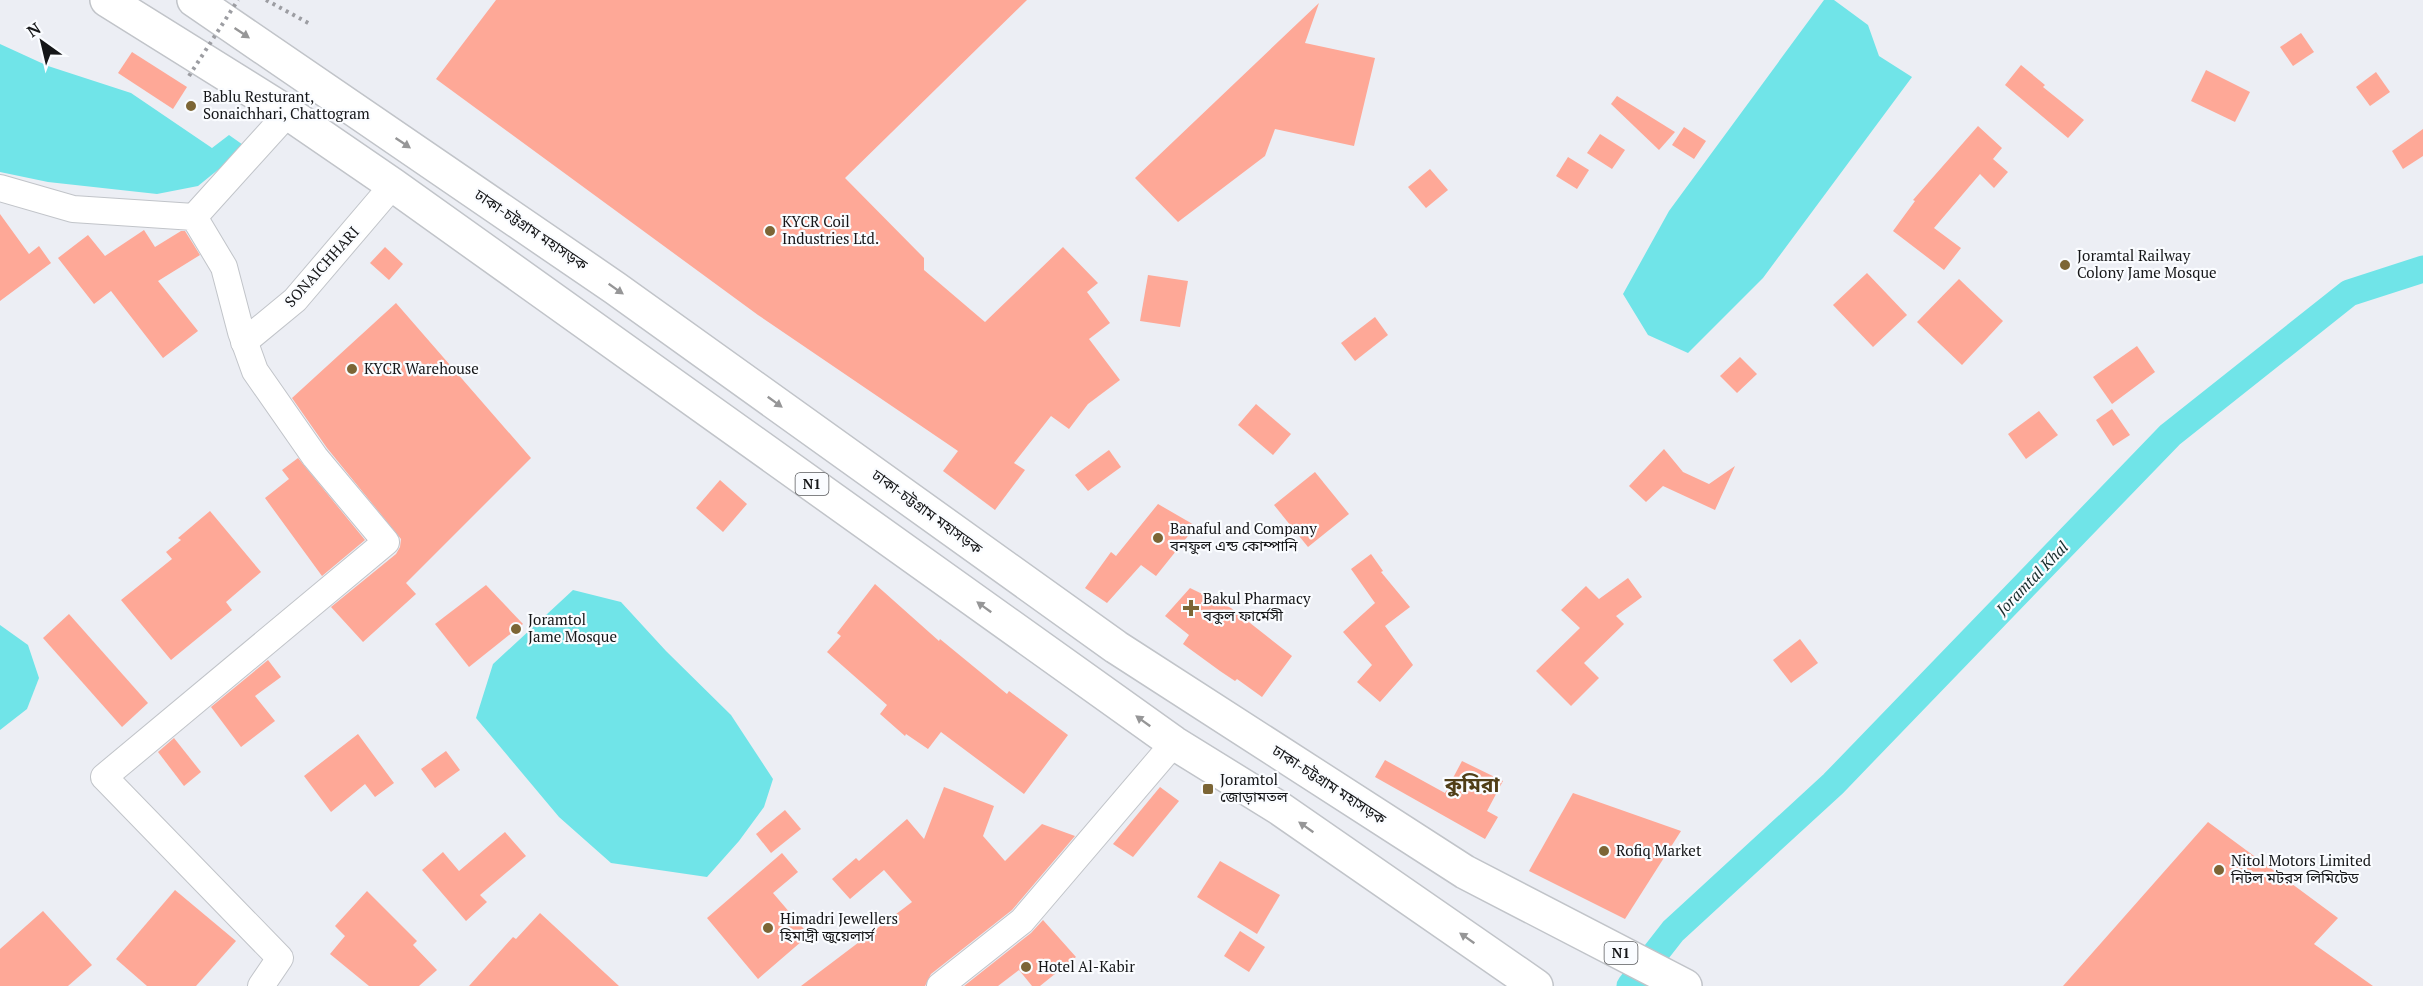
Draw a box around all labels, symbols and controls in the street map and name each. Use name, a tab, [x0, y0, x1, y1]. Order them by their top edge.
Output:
north arrow	[12, 12, 72, 72]
text: N	[22, 17, 45, 42]
one-way arrow	[234, 27, 250, 38]
place label: Bablu Resturant, Sonaichhari, Chattogram	[203, 86, 370, 123]
marker: Bablu Resturant, Sonaichhari, Chattogram	[184, 99, 198, 113]
one-way arrow	[395, 137, 411, 148]
street label: ঢাকা-চট্টগ্রাম মহাসড়ক	[471, 183, 592, 275]
place label: KYCR Coil Industries Ltd.	[782, 211, 879, 248]
street label: SONAICHHARI	[280, 222, 363, 311]
marker: KYCR Coil Industries Ltd.	[763, 224, 777, 238]
place label: Joramtal Railway Colony Jame Mosque	[2077, 245, 2217, 282]
marker: Joramtal Railway Colony Jame Mosque	[2058, 258, 2072, 272]
one-way arrow	[608, 282, 624, 294]
place label: KYCR Warehouse	[364, 358, 479, 378]
marker: KYCR Warehouse	[345, 362, 359, 376]
one-way arrow	[766, 396, 782, 408]
street label: ঢাকা-চট্টগ্রাম মহাসড়ক	[868, 464, 987, 559]
road number: N1	[796, 473, 828, 495]
place label: Banaful and Company বনফুল এন্ড কোম্পানি	[1169, 518, 1317, 555]
marker: Banaful and Company বনফুল এন্ড কোম্পানি	[1151, 531, 1165, 545]
water label: Joramtal Khal	[1990, 536, 2073, 621]
place label: Bakul Pharmacy বকুল ফার্মেসী	[1202, 588, 1311, 625]
one-way arrow	[977, 601, 993, 613]
marker: Bakul Pharmacy বকুল ফার্মেসী	[1184, 601, 1198, 615]
place label: Joramtol Jame Mosque	[528, 609, 617, 646]
marker: Joramtol Jame Mosque	[509, 622, 523, 636]
one-way arrow	[1136, 715, 1152, 727]
street label: ঢাকা-চট্টগ্রাম মহাসড়ক	[1268, 739, 1391, 829]
place label: Joramtol জোড়ামতল	[1220, 769, 1289, 806]
district label: কুমিরা	[1444, 770, 1500, 798]
marker: Joramtol জোড়ামতল	[1201, 782, 1215, 796]
one-way arrow	[1299, 821, 1315, 833]
place label: Rofiq Market	[1616, 840, 1702, 860]
marker: Rofiq Market	[1597, 844, 1611, 858]
place label: Nitol Motors Limited নিটল মটরস লিমিটেড	[2230, 850, 2371, 887]
marker: Nitol Motors Limited নিটল মটরস লিমিটেড	[2212, 863, 2226, 877]
place label: Himadri Jewellers হিমাদ্রী জুয়েলার্স	[779, 908, 898, 945]
marker: Himadri Jewellers হিমাদ্রী জুয়েলার্স	[761, 921, 775, 935]
one-way arrow	[1459, 932, 1475, 944]
road number: N1	[1604, 942, 1638, 964]
place label: Hotel Al-Kabir	[1038, 956, 1135, 976]
marker: Hotel Al-Kabir	[1019, 960, 1033, 974]

